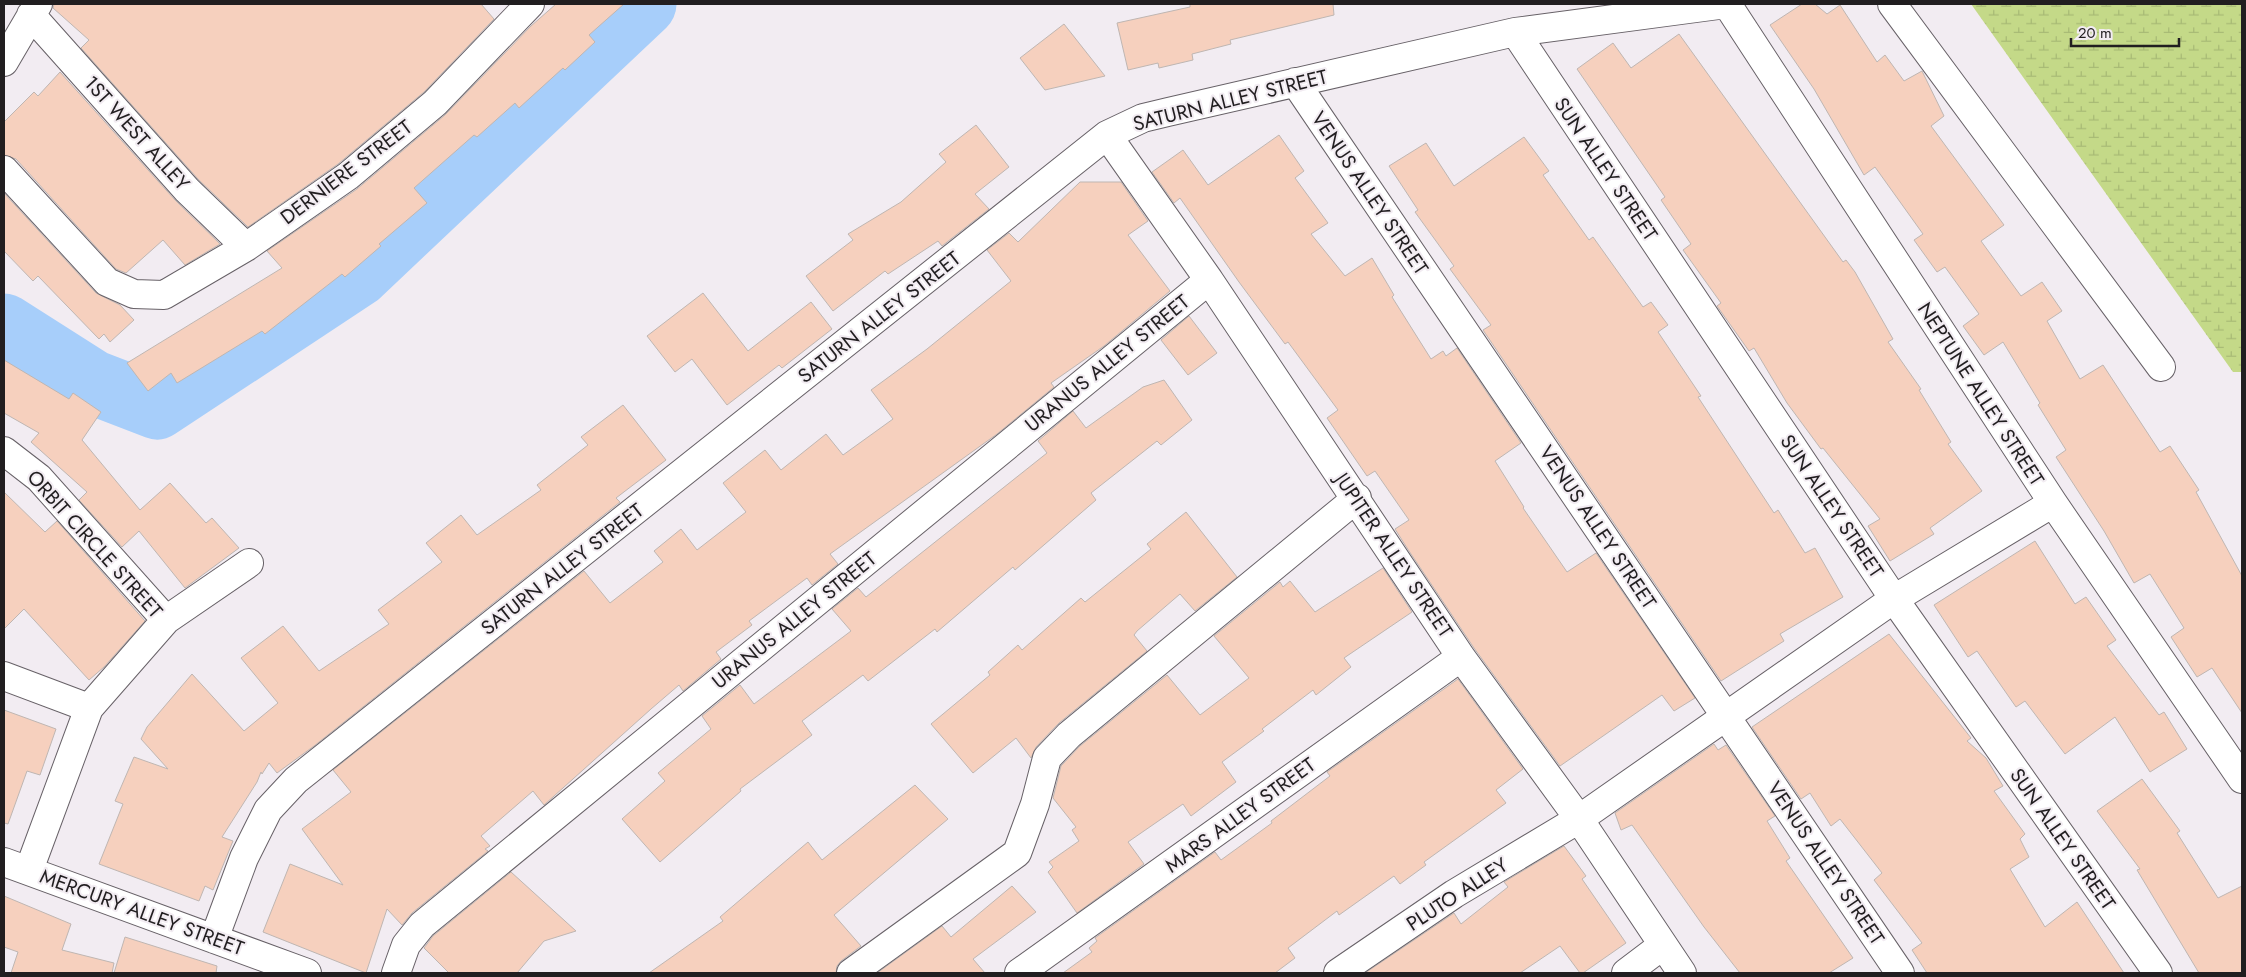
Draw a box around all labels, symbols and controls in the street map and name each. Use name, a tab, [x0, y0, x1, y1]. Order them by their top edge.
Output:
scale bar	[2071, 15, 2178, 47]
text: 20 m	[2078, 22, 2112, 44]
street label: SATURN ALLEY STREET	[1130, 62, 1331, 139]
street label: 1ST WEST ALLEY	[77, 69, 197, 198]
street label: SUN ALLEY STREET	[1547, 92, 1665, 247]
street label: VENUS ALLEY STREET	[1304, 106, 1435, 281]
street label: DERNIERE STREET	[274, 113, 419, 232]
street label: SATURN ALLEY STREET	[792, 244, 967, 390]
street label: URANUS ALLEY STREET	[1019, 287, 1196, 439]
street label: NEPTUNE ALLEY STREET	[1910, 297, 2051, 492]
street label: SUN ALLEY STREET	[1773, 429, 1891, 584]
street label: VENUS ALLEY STREET	[1532, 440, 1663, 615]
street label: ORBIT CIRCLE STREET	[20, 464, 170, 625]
street label: JUPITER ALLEY STREET	[1326, 465, 1460, 644]
street label: SATURN ALLEY STREET	[475, 496, 650, 642]
street label: URANUS ALLEY STREET	[706, 544, 883, 696]
street label: MARS ALLEY STREET	[1159, 750, 1322, 880]
street label: SUN ALLEY STREET	[2003, 763, 2123, 917]
street label: VENUS ALLEY STREET	[1760, 776, 1891, 951]
street label: PLUTO ALLEY	[1401, 850, 1514, 938]
street label: MERCURY ALLEY STREET	[36, 862, 249, 963]

